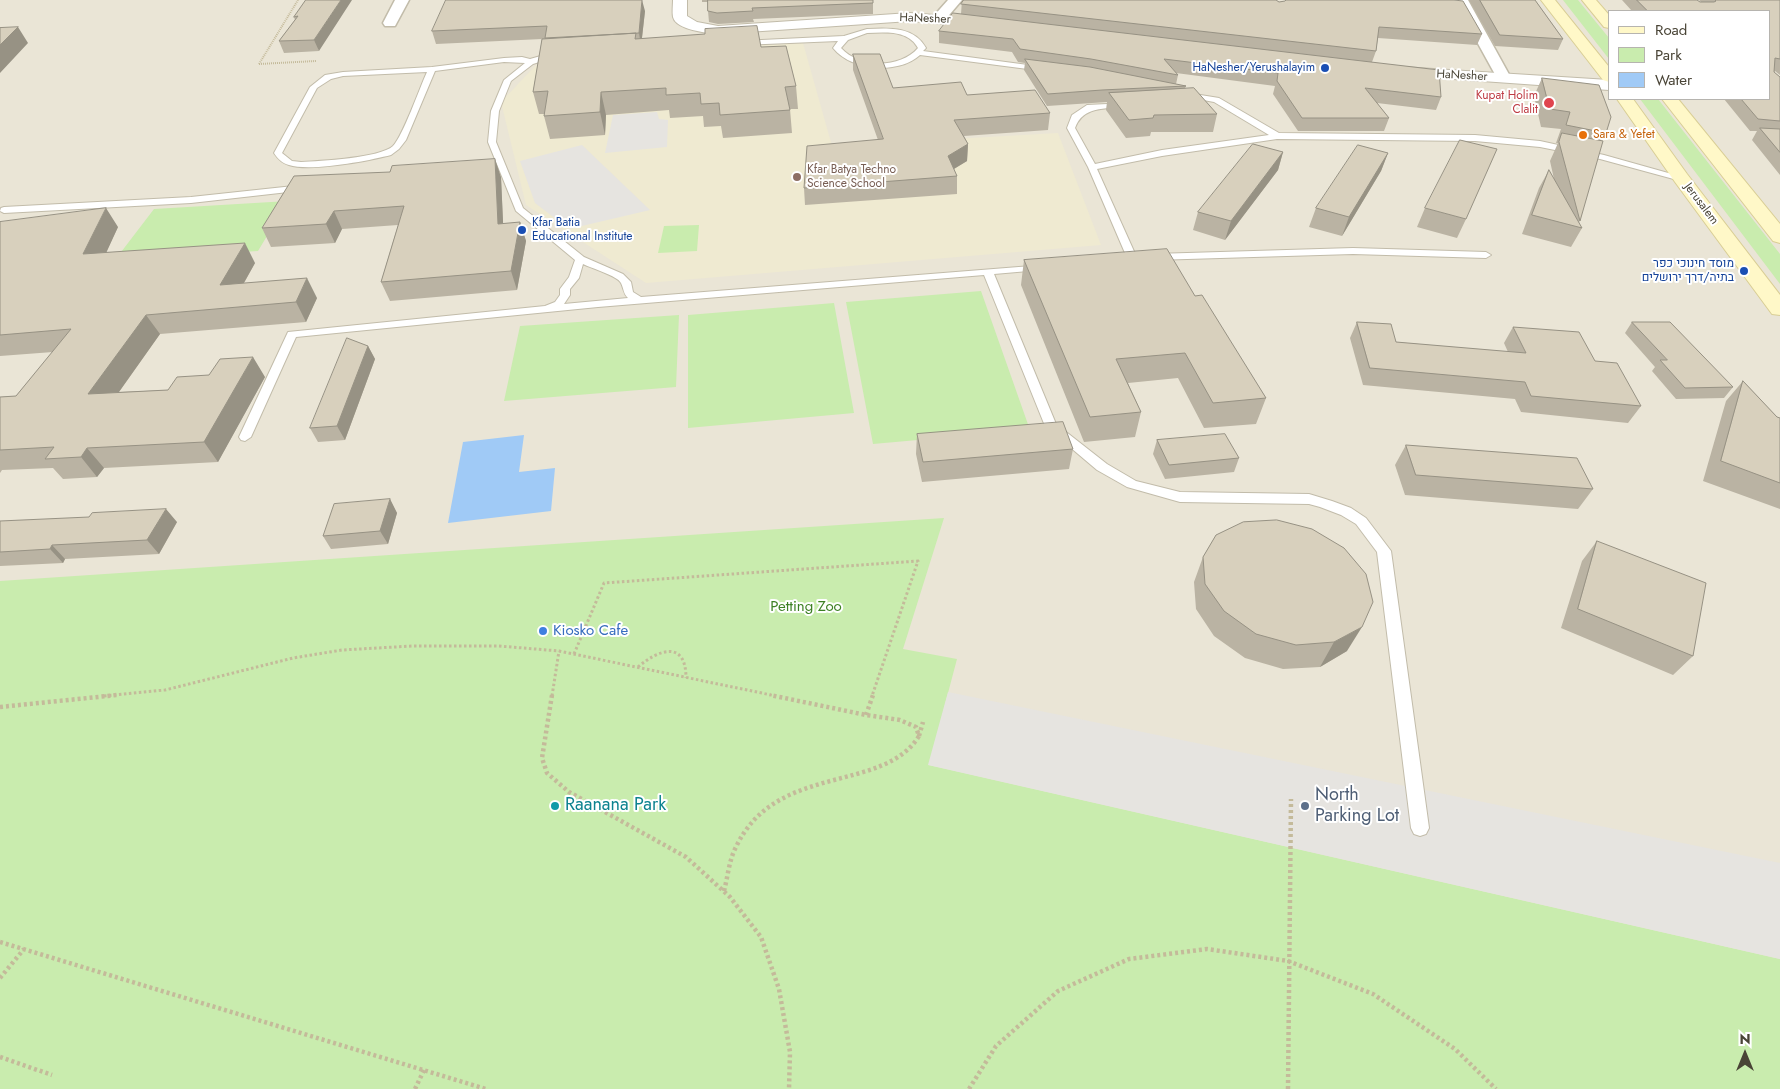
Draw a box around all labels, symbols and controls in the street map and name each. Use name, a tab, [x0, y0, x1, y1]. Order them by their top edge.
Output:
legend	[1608, 10, 1770, 100]
street label: HaNesher	[899, 11, 951, 27]
text: Road	[1655, 19, 1687, 41]
text: Park	[1655, 44, 1682, 66]
place label: HaNesher/Yerushalayim	[1193, 61, 1315, 75]
marker: HaNesher/Yerushalayim	[1319, 62, 1331, 74]
street label: HaNesher	[1436, 67, 1488, 85]
text: Water	[1655, 69, 1692, 91]
place label: Kupat Holim Clalit	[1476, 89, 1538, 117]
marker: Kupat Holim Clalit	[1542, 96, 1556, 110]
place label: Sara & Yefet	[1593, 128, 1655, 142]
marker: Sara & Yefet	[1577, 129, 1589, 141]
place label: Kfar Batya Techno Science School	[807, 163, 896, 191]
marker: Kfar Batya Techno Science School	[791, 171, 803, 183]
street label: Jerusalem	[1681, 180, 1721, 228]
place label: Kfar Batia Educational Institute	[532, 216, 633, 244]
marker: Kfar Batia Educational Institute	[516, 224, 528, 236]
place label: מוסד חינוכי כפר בתיה/דרך ירושלים	[1642, 257, 1734, 285]
marker: מוסד חינוכי כפר בתיה/דרך ירושלים	[1738, 265, 1750, 277]
park label: Petting Zoo	[770, 598, 842, 616]
place label: Kiosko Cafe	[553, 622, 628, 640]
marker: Kiosko Cafe	[537, 625, 549, 637]
place label: North Parking Lot	[1315, 785, 1399, 828]
place label: Raanana Park	[565, 795, 666, 817]
marker: Raanana Park	[549, 800, 561, 812]
marker: North Parking Lot	[1299, 800, 1311, 812]
north arrow	[1720, 1029, 1770, 1079]
text: N	[1739, 1029, 1751, 1049]

